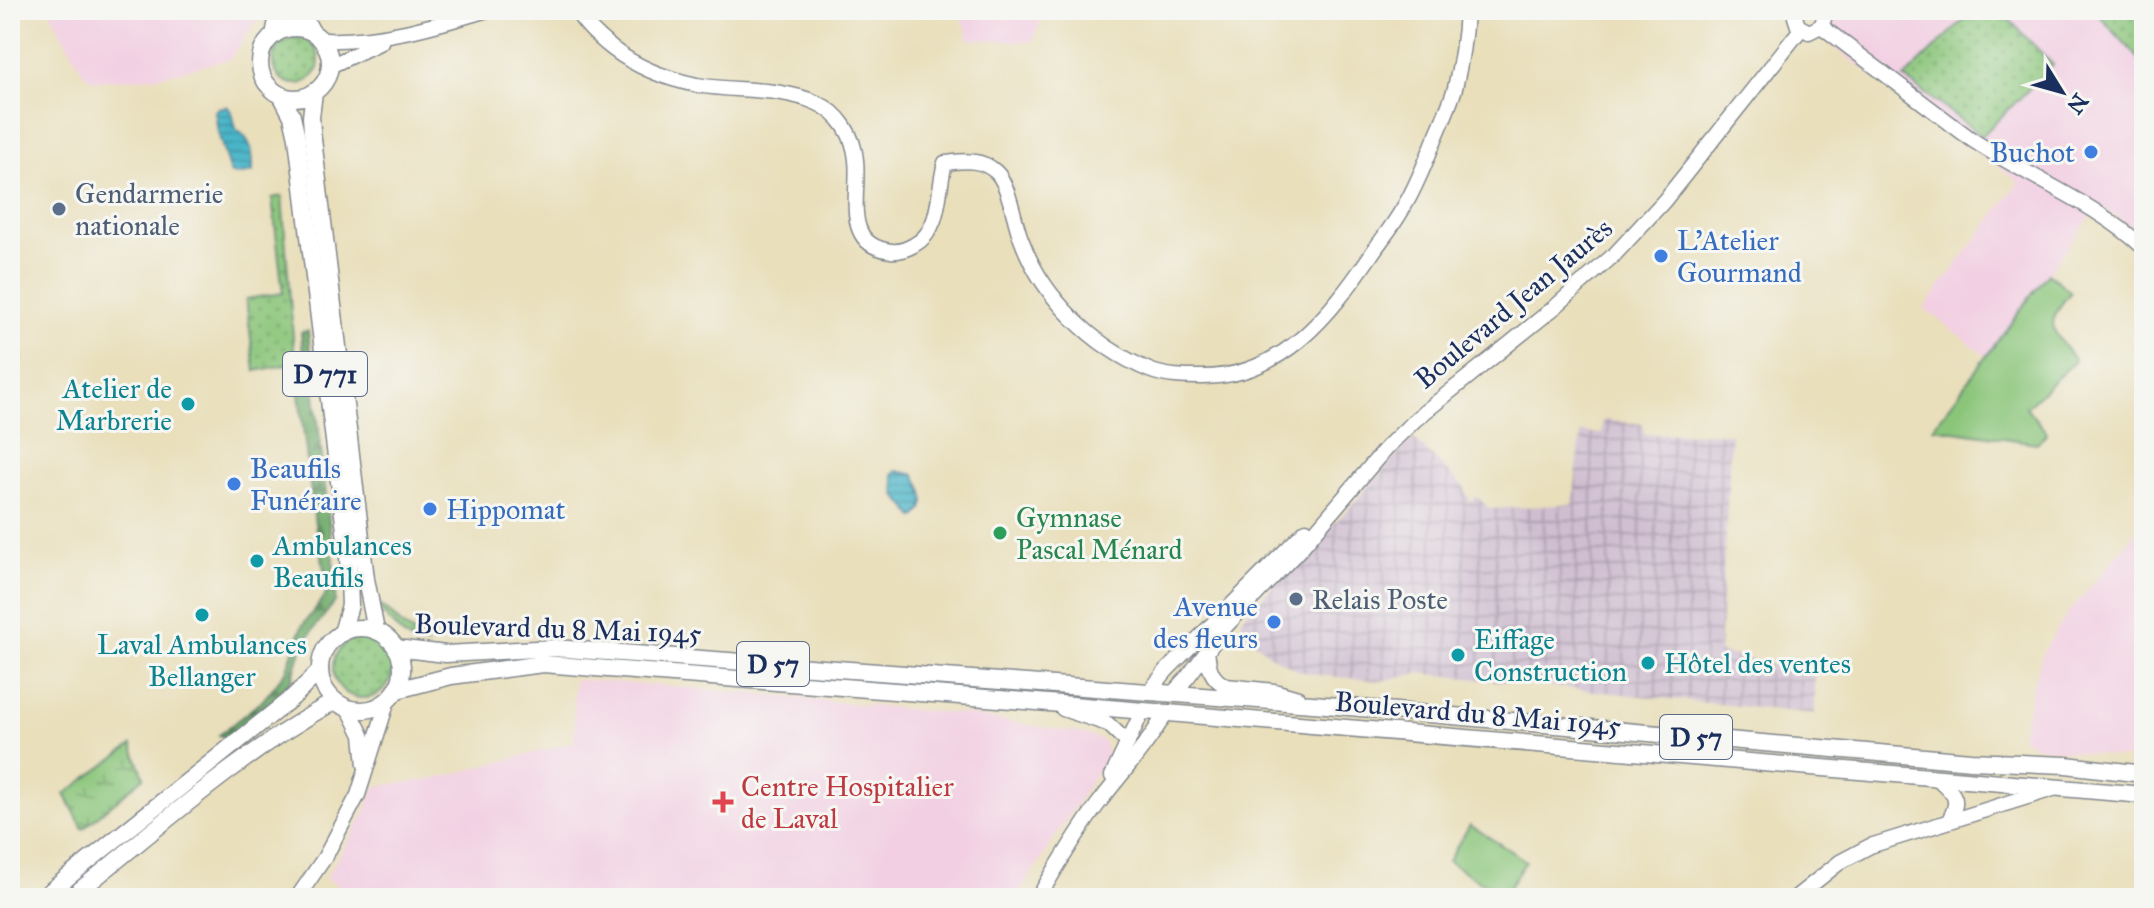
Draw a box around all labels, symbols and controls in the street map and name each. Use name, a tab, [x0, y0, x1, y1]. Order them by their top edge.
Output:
north arrow	[2022, 52, 2102, 132]
text: N	[2061, 88, 2094, 120]
place label: Buchot	[1990, 135, 2075, 170]
marker: Buchot	[2082, 143, 2100, 161]
place label: Gendarmerie nationale	[75, 176, 224, 243]
marker: Gendarmerie nationale	[50, 200, 68, 218]
street label: Boulevard Jean Jaurès	[1407, 210, 1619, 396]
place label: L'Atelier Gourmand	[1677, 223, 1802, 290]
marker: L'Atelier Gourmand	[1652, 247, 1670, 265]
road number: D 771	[283, 352, 367, 396]
place label: Atelier de Marbrerie	[56, 371, 172, 438]
marker: Atelier de Marbrerie	[179, 395, 197, 413]
place label: Beaufils Funéraire	[250, 451, 362, 518]
marker: Beaufils Funéraire	[225, 475, 243, 493]
place label: Hippomat	[446, 492, 566, 527]
marker: Hippomat	[421, 500, 439, 518]
place label: Gymnase Pascal Ménard	[1016, 500, 1182, 567]
marker: Gymnase Pascal Ménard	[991, 524, 1009, 542]
place label: Ambulances Beaufils	[272, 528, 412, 595]
marker: Ambulances Beaufils	[248, 552, 266, 570]
place label: Relais Poste	[1312, 582, 1448, 617]
place label: Avenue des fleurs	[1153, 589, 1258, 656]
marker: Relais Poste	[1287, 590, 1305, 608]
marker: Laval Ambulances Bellanger	[193, 606, 211, 624]
street label: Boulevard du 8 Mai 1945	[414, 606, 702, 651]
marker: Avenue des fleurs	[1265, 613, 1283, 631]
place label: Eiffage Construction	[1474, 622, 1627, 689]
place label: Laval Ambulances Bellanger	[97, 627, 307, 694]
road number: D 57	[737, 642, 809, 686]
marker: Eiffage Construction	[1449, 646, 1467, 664]
place label: Hôtel des ventes	[1664, 646, 1851, 681]
marker: Hôtel des ventes	[1639, 654, 1657, 672]
street label: Boulevard du 8 Mai 1945	[1333, 684, 1623, 743]
road number: D 57	[1660, 715, 1732, 759]
place label: Centre Hospitalier de Laval	[741, 769, 954, 836]
marker: Centre Hospitalier de Laval	[712, 791, 734, 813]

